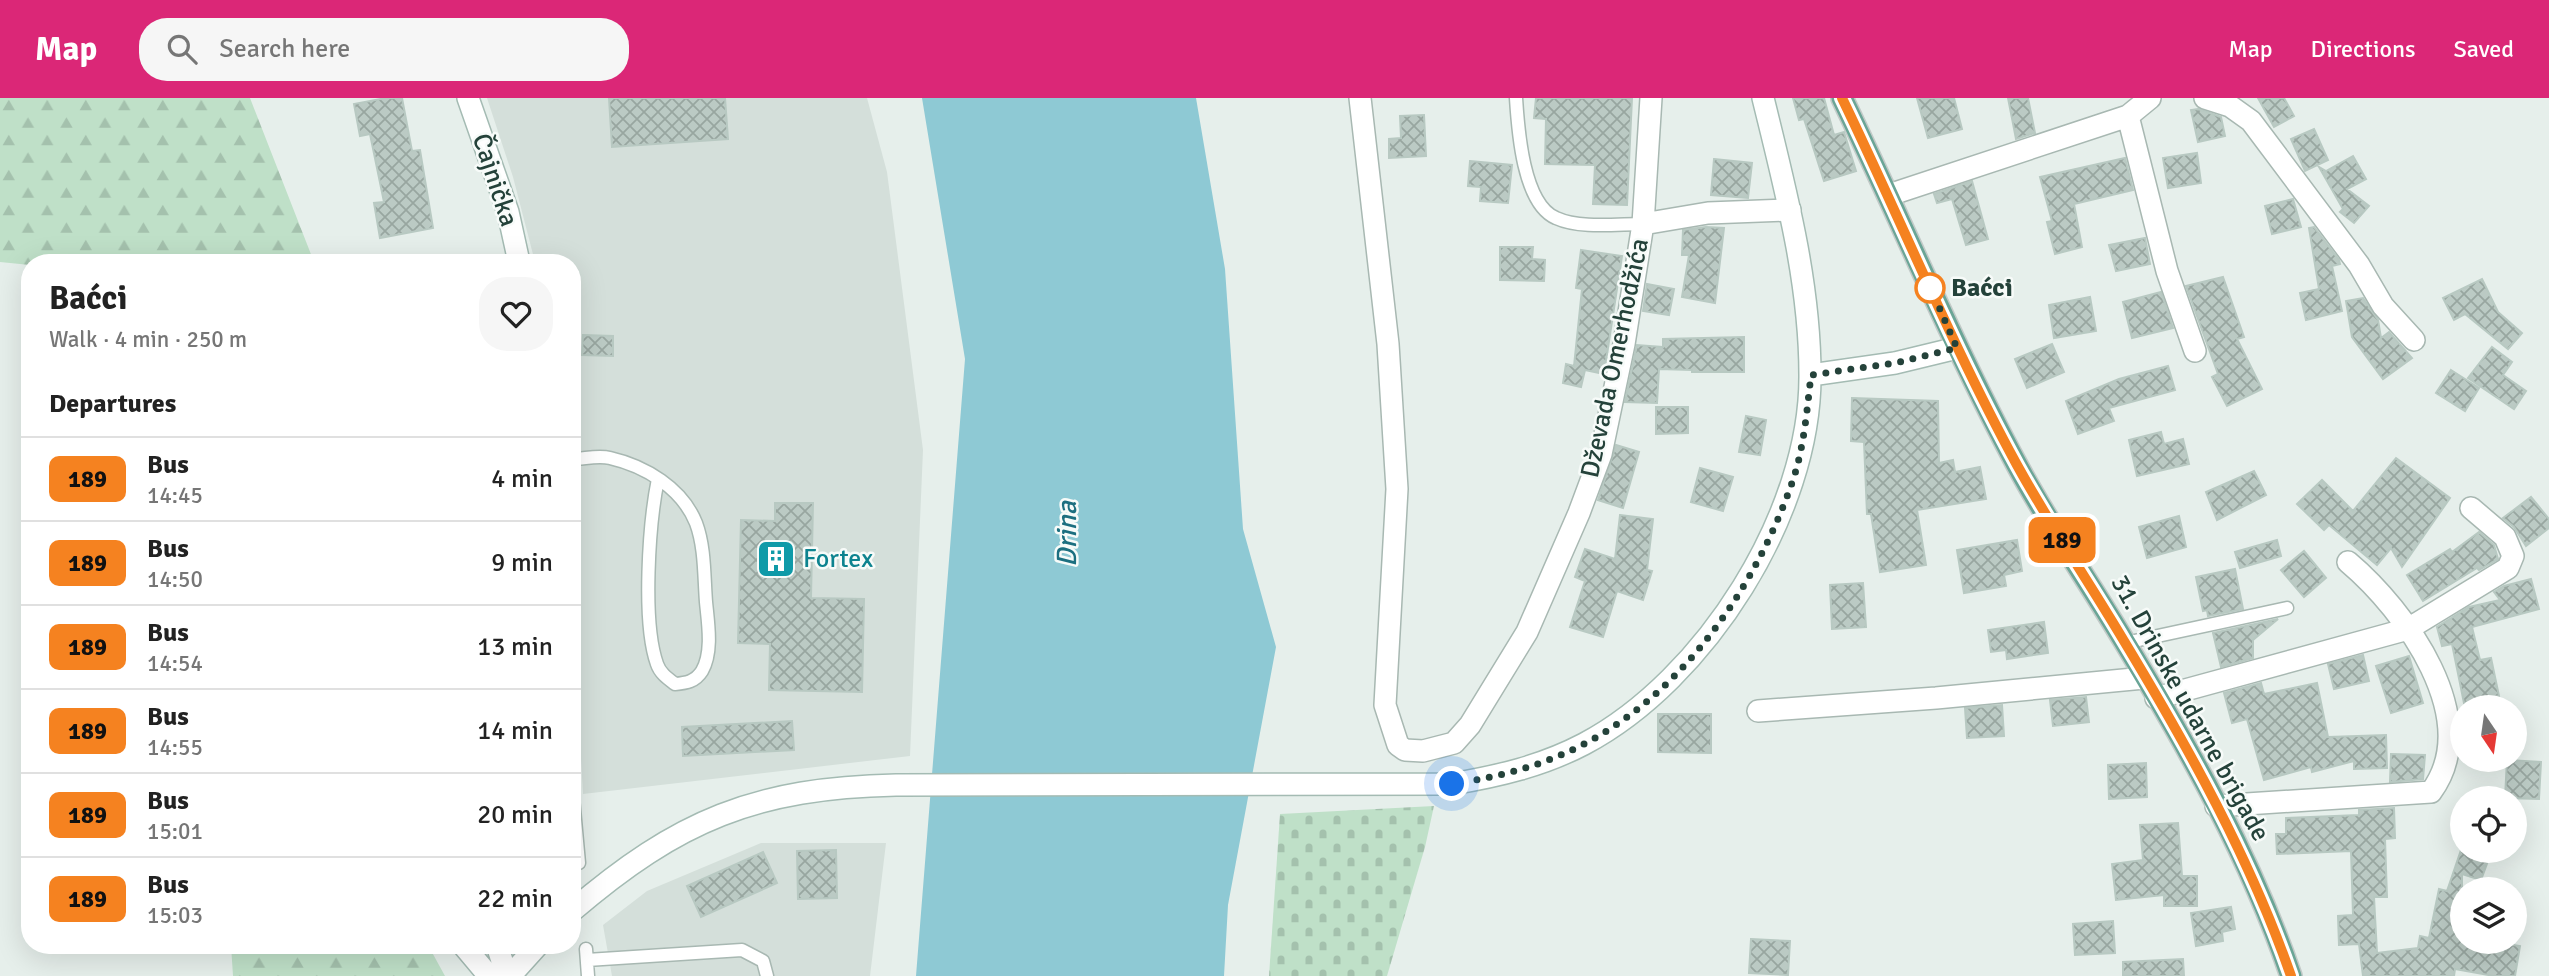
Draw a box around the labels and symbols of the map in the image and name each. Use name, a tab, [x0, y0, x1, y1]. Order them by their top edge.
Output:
street label: Čajnička	[465, 130, 525, 230]
street label: Dževada Omerhodžića	[1574, 235, 1656, 481]
place label: Baćci	[1951, 272, 2013, 304]
marker: Baćci	[1915, 273, 1945, 303]
water label: Drina	[1050, 500, 1084, 567]
line badge: 189	[2022, 517, 2102, 563]
building icon: Fortex	[755, 538, 797, 580]
place label: Fortex	[803, 543, 873, 575]
street label: 31. Drinske udarne brigade	[2103, 569, 2277, 847]
north arrow	[2450, 695, 2527, 772]
your location	[1434, 766, 1469, 801]

